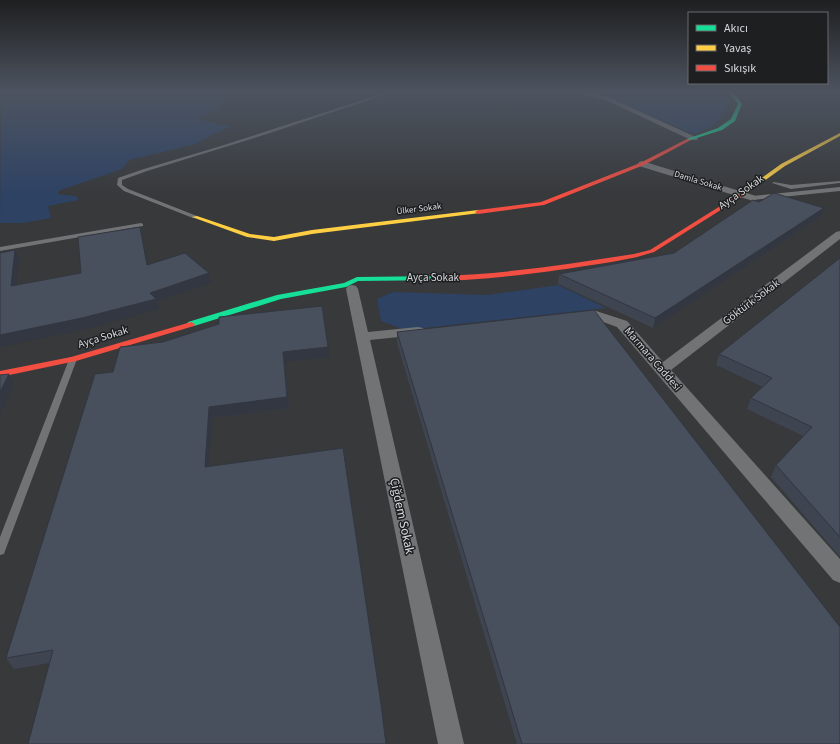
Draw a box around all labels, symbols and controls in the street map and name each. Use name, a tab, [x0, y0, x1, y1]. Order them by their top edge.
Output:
legend	[688, 12, 828, 84]
text: Akıcı	[724, 20, 748, 37]
text: Yavaş	[723, 40, 751, 57]
text: Sıkışık	[724, 60, 756, 77]
street label: Damla Sokak	[673, 168, 724, 195]
street label: Ayça Sokak	[715, 171, 767, 213]
street label: Ülker Sokak	[396, 200, 443, 218]
street label: Ayça Sokak	[407, 270, 459, 285]
street label: Göktürk Sokak	[720, 275, 783, 328]
street label: Ayça Sokak	[76, 322, 130, 352]
street label: Marmara Caddesi	[621, 324, 685, 394]
street label: Çiğdem Sokak	[385, 476, 419, 556]

